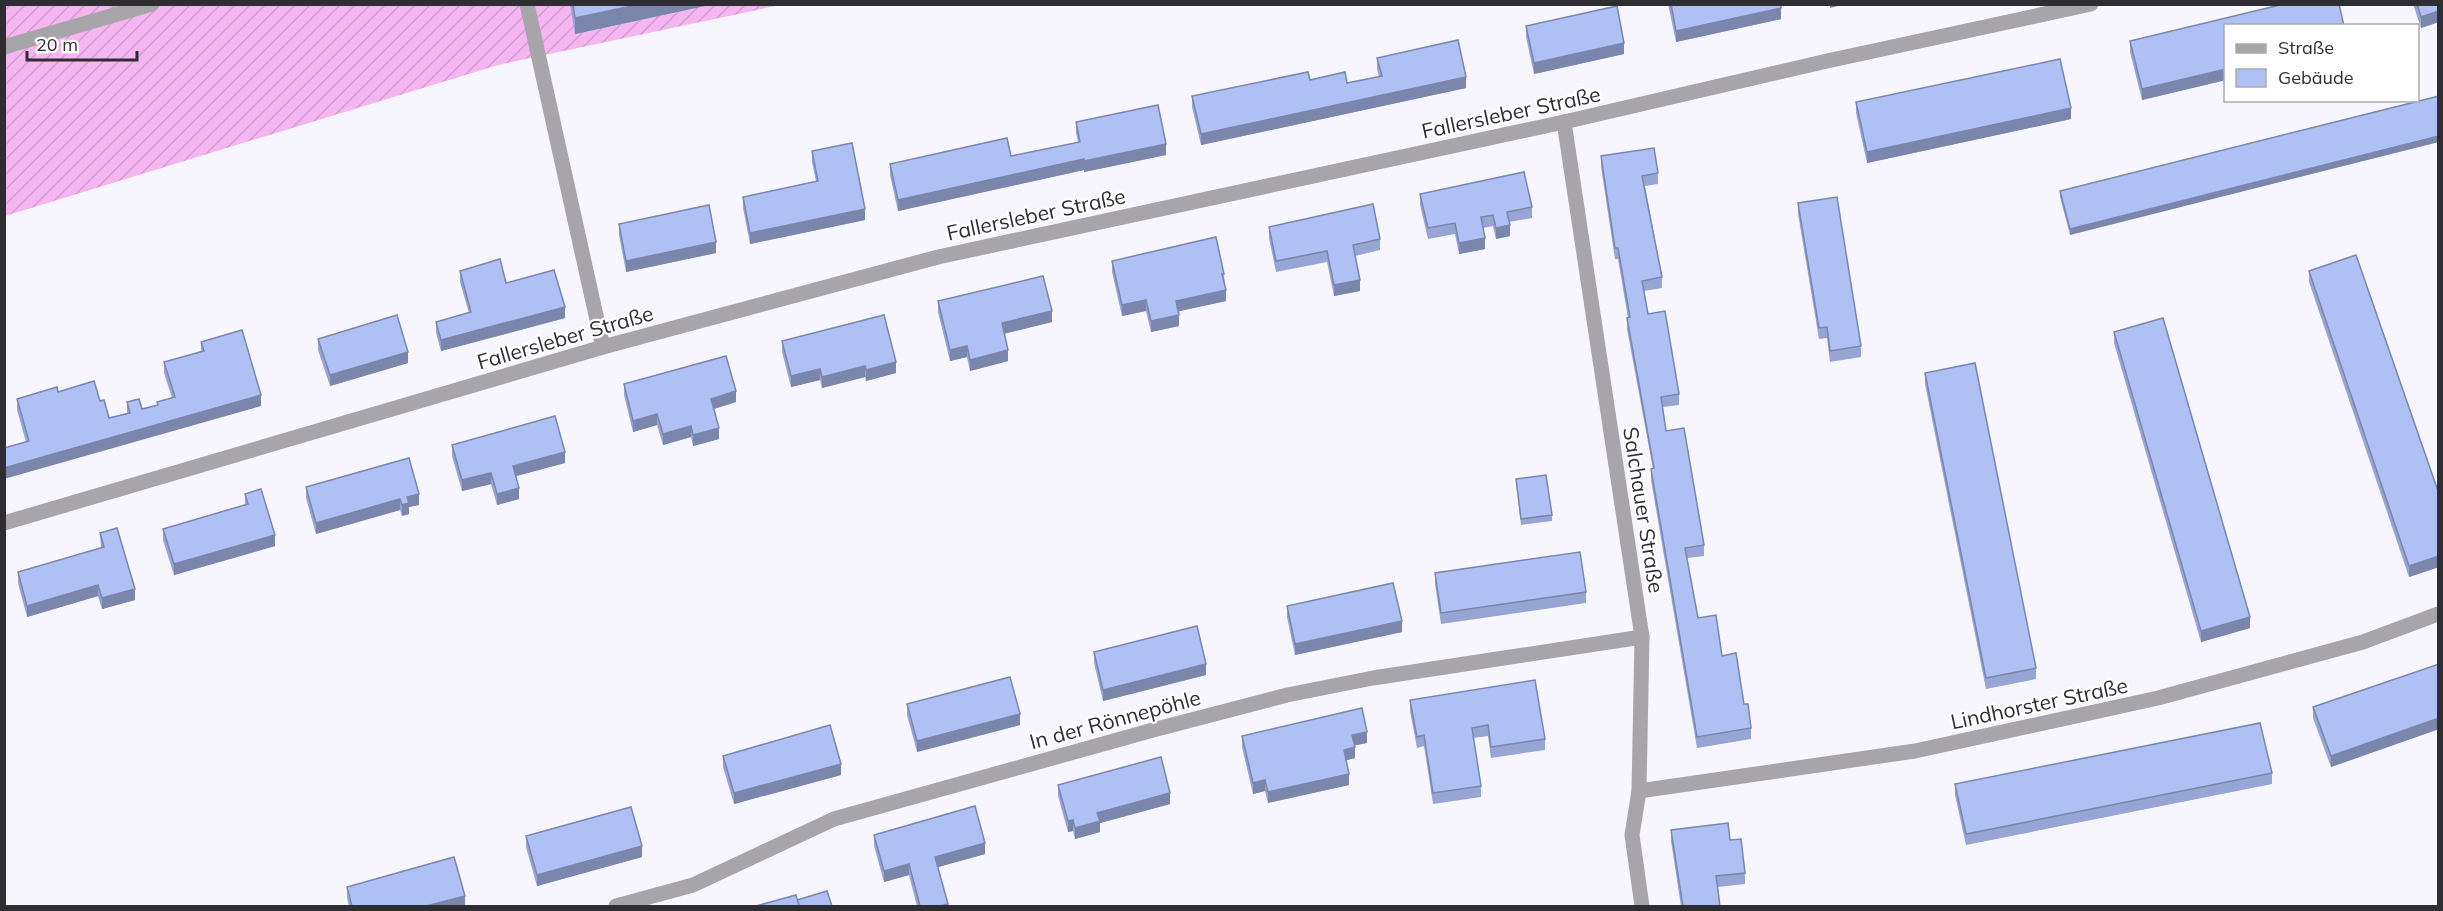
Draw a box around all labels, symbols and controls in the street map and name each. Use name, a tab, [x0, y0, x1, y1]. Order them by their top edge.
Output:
scale bar	[27, 24, 136, 62]
legend	[2224, 24, 2419, 102]
text: 20 m	[36, 33, 78, 56]
text: Straße	[2278, 36, 2334, 59]
text: Gebäude	[2278, 66, 2354, 89]
street label: Fallersleber Straße	[1419, 80, 1603, 144]
street label: Fallersleber Straße	[944, 182, 1128, 246]
street label: Fallersleber Straße	[474, 299, 656, 375]
street label: Salchauer Straße	[1618, 425, 1670, 595]
street label: Lindhorster Straße	[1948, 672, 2130, 734]
street label: In der Rönnepöhle	[1027, 684, 1203, 754]

